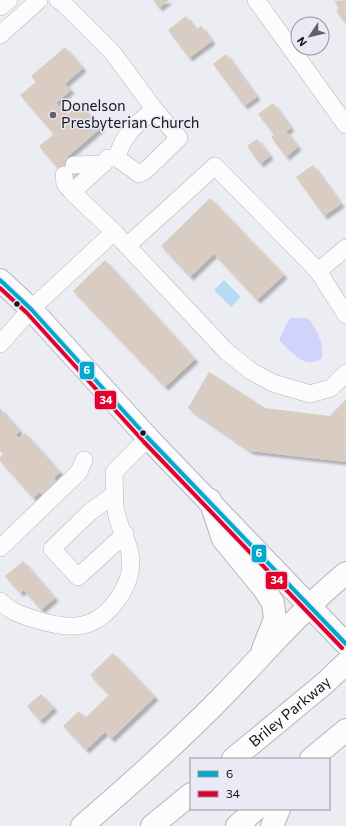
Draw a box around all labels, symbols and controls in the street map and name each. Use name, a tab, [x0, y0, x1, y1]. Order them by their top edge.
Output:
north arrow	[290, 16, 330, 56]
text: N	[294, 35, 309, 49]
place label: Donelson Presbyterian Church	[61, 96, 199, 131]
marker: Donelson Presbyterian Church	[48, 110, 58, 120]
unlabelled marker	[12, 299, 22, 309]
line badge: 6	[79, 361, 95, 380]
text: 6	[84, 363, 91, 376]
line badge: 34	[94, 390, 117, 410]
text: 34	[99, 393, 113, 406]
unlabelled marker	[138, 428, 148, 438]
line badge: 6	[251, 544, 267, 563]
text: 6	[256, 546, 263, 559]
line badge: 34	[265, 571, 288, 590]
text: 34	[270, 573, 284, 586]
street label: Briley Parkway	[245, 672, 334, 750]
legend	[190, 758, 330, 810]
text: 6	[226, 766, 233, 780]
text: 34	[226, 786, 240, 800]

